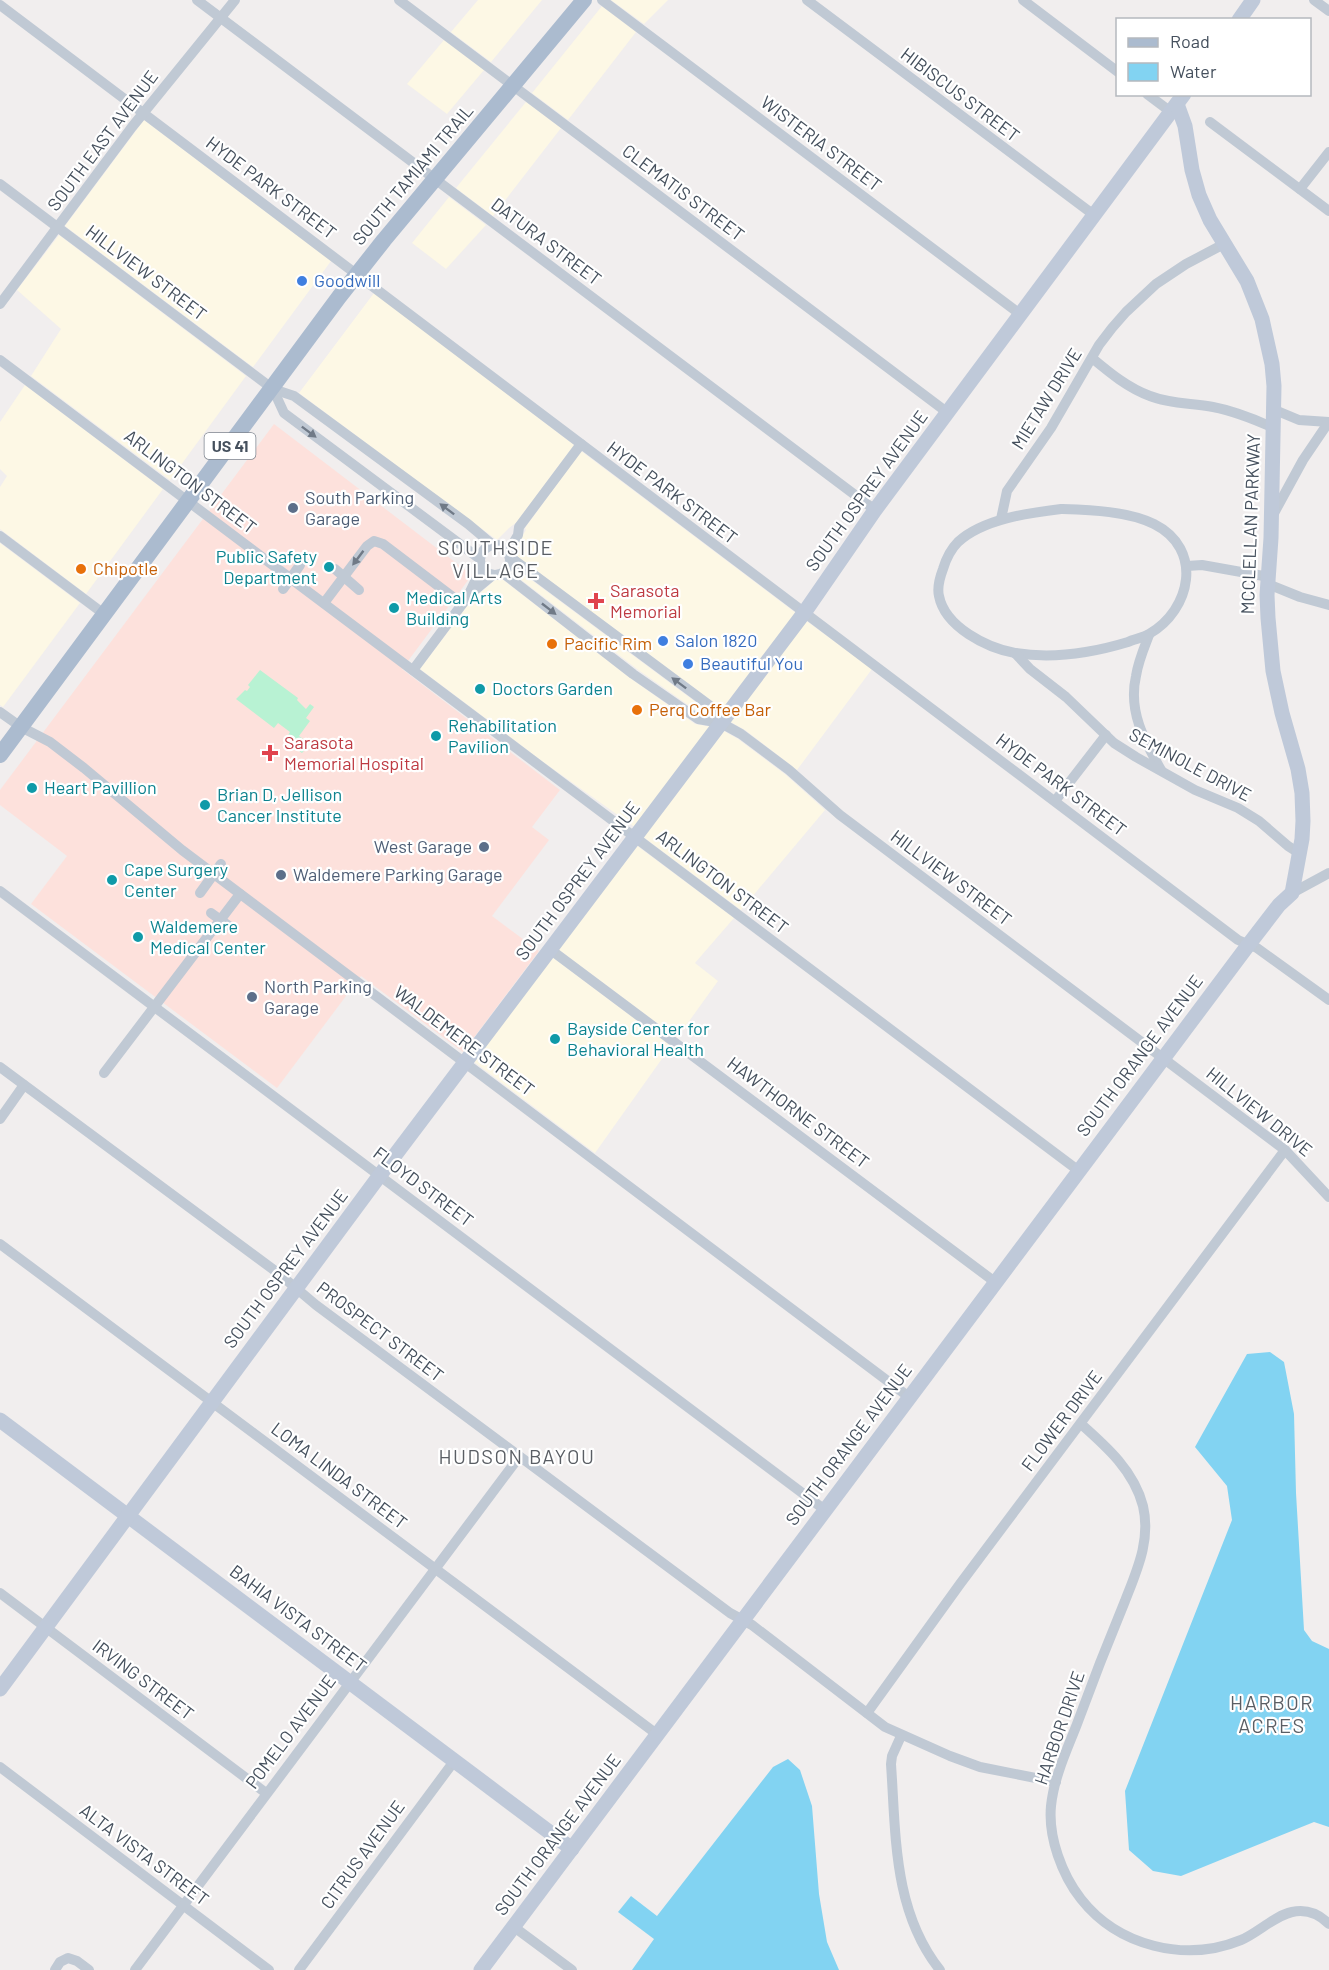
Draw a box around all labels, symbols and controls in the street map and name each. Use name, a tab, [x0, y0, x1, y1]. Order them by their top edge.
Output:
legend	[1116, 18, 1311, 96]
text: Road	[1170, 30, 1210, 52]
street label: HIBISCUS STREET	[897, 42, 1024, 146]
text: Water	[1170, 60, 1217, 82]
street label: SOUTH EAST AVENUE	[42, 66, 162, 215]
street label: WISTERIA STREET	[757, 91, 886, 196]
street label: SOUTH TAMIAMI TRAIL	[347, 100, 477, 249]
street label: HYDE PARK STREET	[202, 131, 341, 243]
street label: CLEMATIS STREET	[618, 139, 749, 245]
street label: DATURA STREET	[487, 193, 606, 290]
street label: HILLVIEW STREET	[82, 220, 211, 325]
place label: Goodwill	[314, 269, 380, 291]
marker: Goodwill	[295, 274, 309, 288]
street label: MIETAW DRIVE	[1006, 344, 1086, 453]
street label: SOUTH OSPREY AVENUE	[801, 406, 932, 575]
street label: ARLINGTON STREET	[120, 424, 261, 538]
one-way arrow	[301, 426, 317, 438]
road number: US 41	[204, 433, 256, 459]
street label: MCCLELLAN PARKWAY	[1236, 433, 1264, 615]
street label: HYDE PARK STREET	[603, 436, 742, 548]
place label: South Parking Garage	[305, 486, 414, 529]
marker: South Parking Garage	[286, 501, 300, 515]
one-way arrow	[440, 503, 455, 515]
district label: SOUTHSIDE VILLAGE	[438, 535, 554, 582]
place label: Public Safety Department	[216, 545, 317, 588]
one-way arrow	[352, 550, 365, 566]
place label: Chipotle	[93, 557, 158, 579]
marker: Public Safety Department	[322, 560, 336, 574]
marker: Chipotle	[74, 562, 88, 576]
place label: Sarasota Memorial	[610, 579, 682, 622]
place label: Medical Arts Building	[406, 586, 502, 629]
marker: Sarasota Memorial	[587, 592, 605, 610]
marker: Medical Arts Building	[387, 601, 401, 615]
one-way arrow	[541, 603, 557, 616]
place label: Salon 1820	[675, 629, 757, 651]
place label: Pacific Rim	[564, 632, 652, 654]
marker: Salon 1820	[656, 634, 670, 648]
marker: Pacific Rim	[545, 637, 559, 651]
place label: Beautiful You	[700, 652, 803, 674]
marker: Beautiful You	[681, 657, 695, 671]
place label: Doctors Garden	[492, 677, 613, 699]
one-way arrow	[672, 677, 688, 689]
marker: Doctors Garden	[473, 682, 487, 696]
place label: Perq Coffee Bar	[649, 698, 772, 720]
marker: Perq Coffee Bar	[630, 703, 644, 717]
place label: Rehabilitation Pavilion	[448, 714, 557, 757]
street label: SEMINOLE DRIVE	[1126, 723, 1255, 806]
street label: HYDE PARK STREET	[992, 728, 1131, 840]
marker: Rehabilitation Pavilion	[429, 729, 443, 743]
place label: Sarasota Memorial Hospital	[284, 731, 424, 774]
marker: Sarasota Memorial Hospital	[261, 744, 279, 762]
place label: Heart Pavillion	[44, 776, 157, 798]
marker: Heart Pavillion	[25, 781, 39, 795]
place label: Brian D, Jellison Cancer Institute	[217, 783, 342, 826]
street label: SOUTH OSPREY AVENUE	[510, 797, 644, 964]
marker: Brian D, Jellison Cancer Institute	[198, 798, 212, 812]
street label: ARLINGTON STREET	[652, 824, 793, 938]
street label: HILLVIEW STREET	[887, 825, 1016, 930]
place label: West Garage	[374, 835, 472, 857]
marker: West Garage	[477, 840, 491, 854]
place label: Cape Surgery Center	[124, 858, 228, 901]
place label: Waldemere Parking Garage	[293, 863, 503, 885]
marker: Waldemere Parking Garage	[274, 868, 288, 882]
marker: Cape Surgery Center	[105, 873, 119, 887]
place label: Waldemere Medical Center	[150, 915, 266, 958]
marker: Waldemere Medical Center	[131, 930, 145, 944]
street label: SOUTH ORANGE AVENUE	[1071, 970, 1207, 1140]
place label: North Parking Garage	[264, 975, 372, 1018]
street label: WALDEMERE STREET	[390, 980, 539, 1100]
marker: North Parking Garage	[245, 990, 259, 1004]
place label: Bayside Center for Behavioral Health	[567, 1017, 710, 1060]
marker: Bayside Center for Behavioral Health	[548, 1032, 562, 1046]
street label: HAWTHORNE STREET	[723, 1052, 874, 1173]
street label: HILLVIEW DRIVE	[1202, 1062, 1317, 1161]
street label: FLOYD STREET	[369, 1141, 478, 1231]
street label: SOUTH OSPREY AVENUE	[218, 1185, 352, 1352]
street label: PROSPECT STREET	[313, 1276, 448, 1386]
street label: SOUTH ORANGE AVENUE	[780, 1359, 916, 1529]
street label: FLOWER DRIVE	[1016, 1366, 1106, 1475]
street label: LOMA LINDA STREET	[267, 1417, 412, 1533]
district label: HUDSON BAYOU	[438, 1444, 596, 1468]
street label: BAHIA VISTA STREET	[226, 1560, 371, 1677]
street label: IRVING STREET	[89, 1634, 199, 1724]
street label: HARBOR DRIVE	[1029, 1668, 1089, 1787]
street label: POMELO AVENUE	[240, 1670, 340, 1793]
district label: HARBOR ACRES	[1230, 1690, 1314, 1737]
street label: SOUTH ORANGE AVENUE	[489, 1749, 625, 1919]
street label: CITRUS AVENUE	[315, 1796, 409, 1913]
street label: ALTA VISTA STREET	[76, 1799, 213, 1910]

